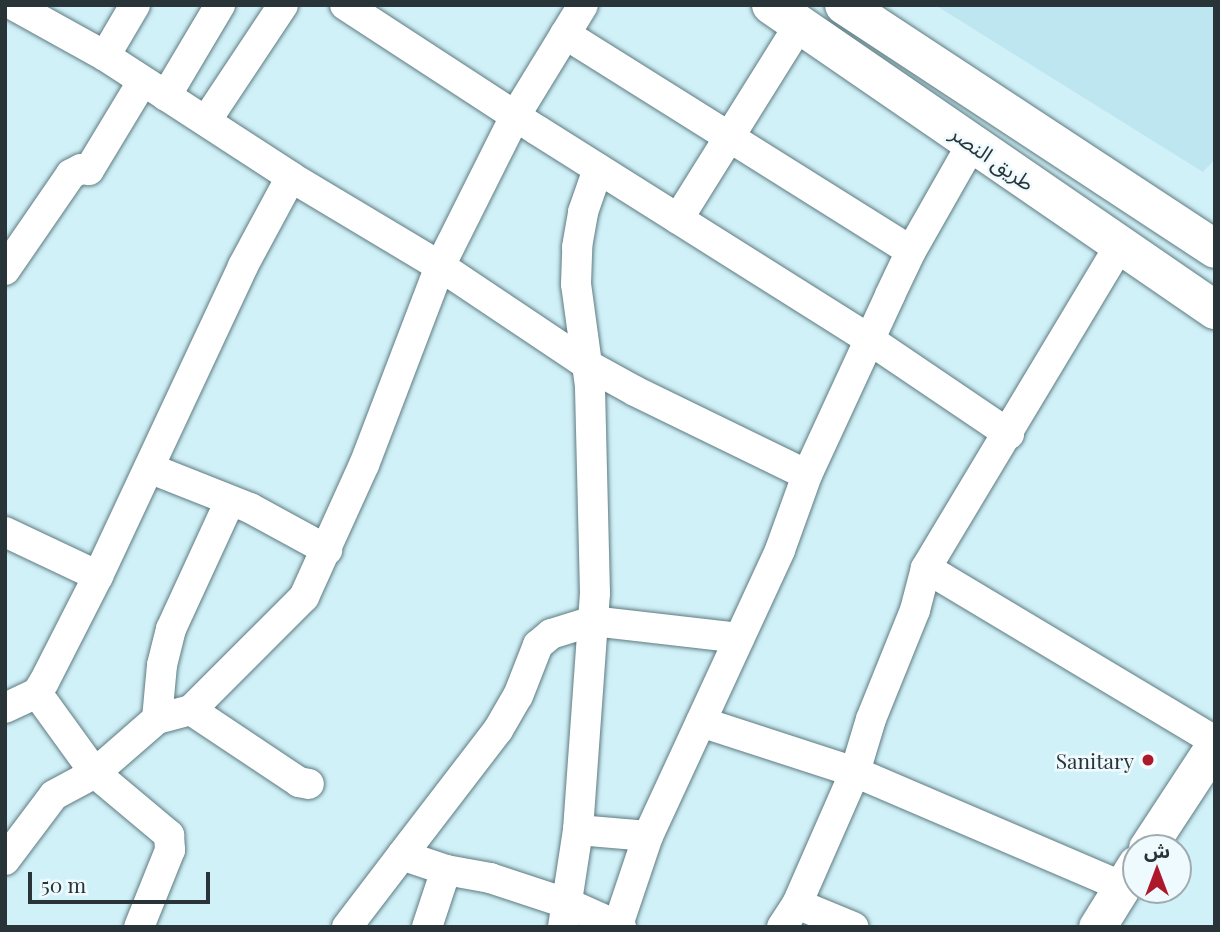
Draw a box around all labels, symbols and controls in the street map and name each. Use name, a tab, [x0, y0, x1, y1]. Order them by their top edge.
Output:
street label: طريق النصر	[946, 119, 1040, 195]
place label: Sanitary	[1056, 747, 1134, 773]
marker: Sanitary	[1140, 752, 1156, 768]
north arrow	[1122, 834, 1192, 904]
text: ش	[1144, 837, 1170, 863]
scale bar	[32, 858, 214, 902]
text: 50 m	[41, 870, 86, 898]

